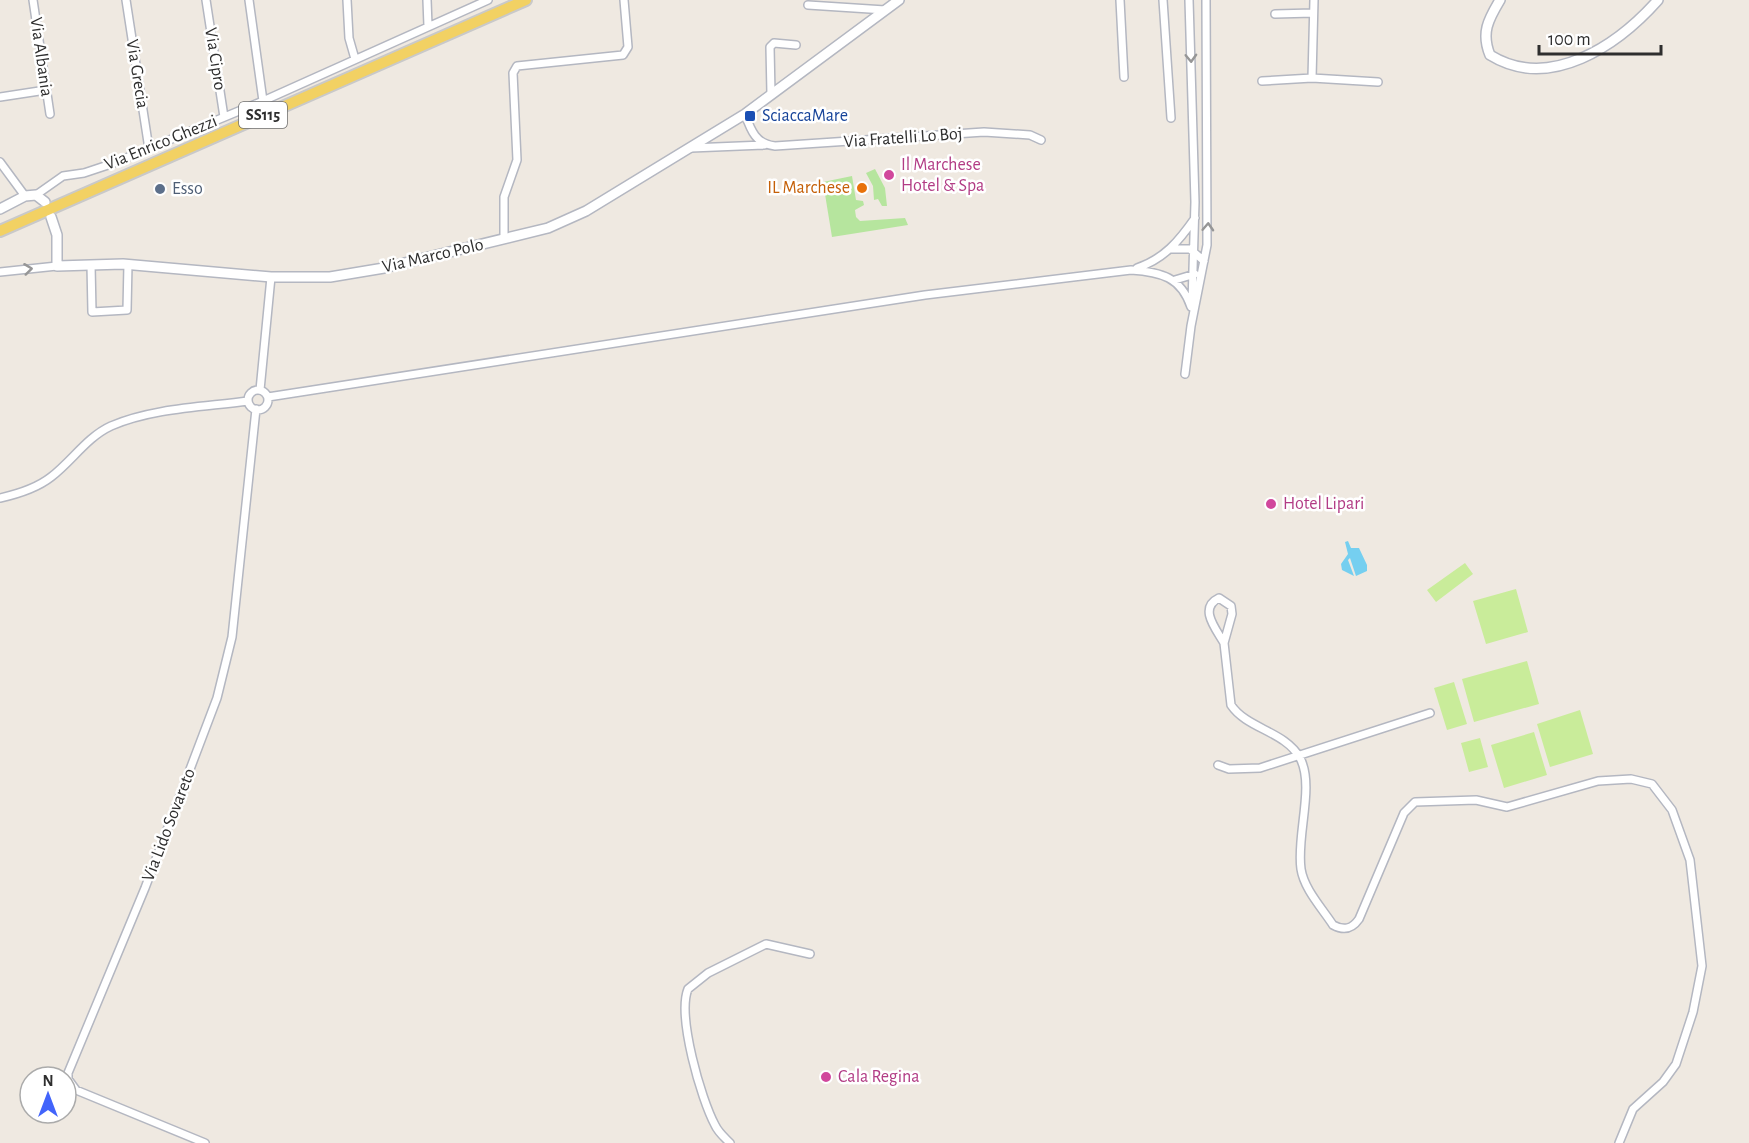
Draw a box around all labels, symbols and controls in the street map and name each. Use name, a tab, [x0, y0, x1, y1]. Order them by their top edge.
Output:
street label: Via Albania	[27, 16, 55, 98]
scale bar	[1539, 18, 1660, 56]
street label: Via Cipro	[201, 26, 229, 92]
text: 100 m	[1548, 31, 1591, 49]
street label: Via Grecia	[123, 38, 151, 110]
one-way arrow	[1184, 54, 1197, 63]
road number: SS115	[239, 102, 287, 128]
place label: SciaccaMare	[762, 107, 848, 125]
marker: SciaccaMare	[743, 109, 757, 123]
street label: Via Enrico Ghezzi	[102, 112, 220, 174]
street label: Via Fratelli Lo Boj	[843, 125, 963, 151]
place label: Il Marchese Hotel & Spa	[901, 156, 984, 195]
marker: Il Marchese Hotel & Spa	[882, 168, 896, 182]
place label: IL Marchese	[767, 179, 850, 197]
place label: Esso	[172, 180, 203, 198]
marker: IL Marchese	[855, 181, 869, 195]
marker: Esso	[153, 182, 167, 196]
one-way arrow	[1201, 222, 1214, 231]
street label: Via Marco Polo	[381, 236, 485, 276]
one-way arrow	[24, 263, 33, 276]
place label: Hotel Lipari	[1283, 495, 1364, 513]
marker: Hotel Lipari	[1264, 497, 1278, 511]
street label: Via Lido Sovareto	[139, 766, 199, 884]
north arrow	[18, 1065, 78, 1125]
place label: Cala Regina	[838, 1068, 920, 1086]
marker: Cala Regina	[819, 1070, 833, 1084]
text: N	[42, 1073, 54, 1089]

